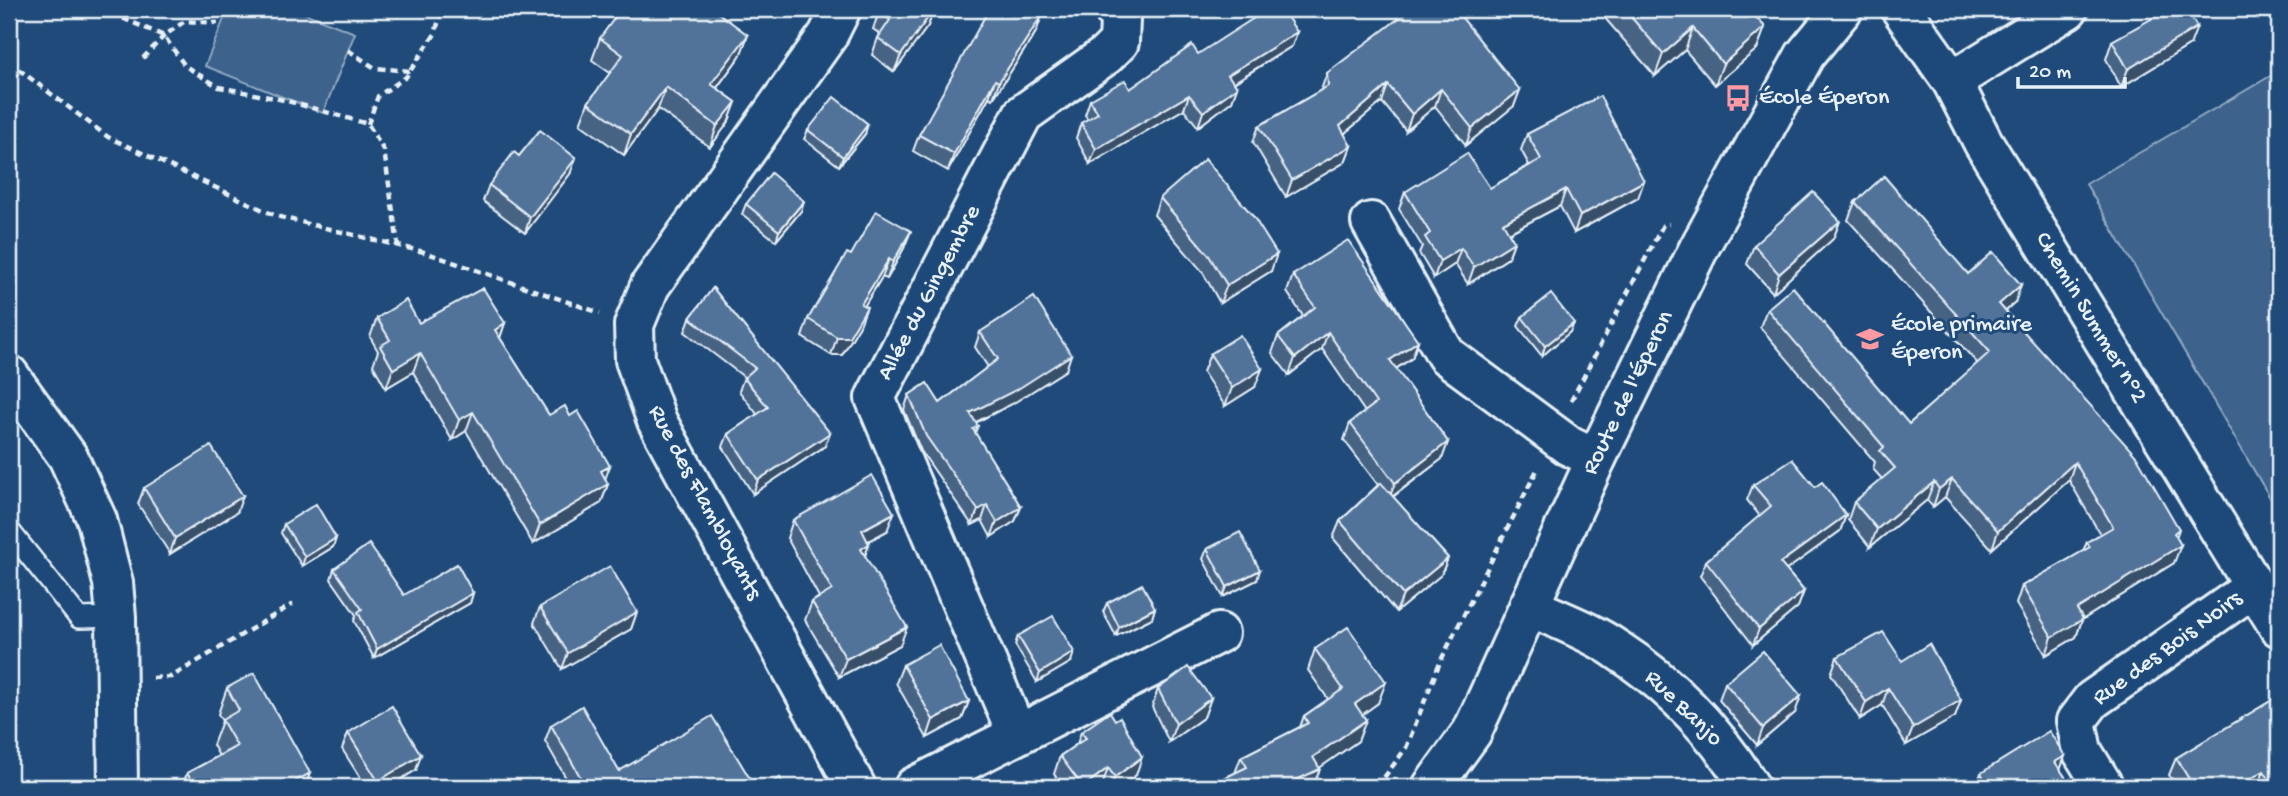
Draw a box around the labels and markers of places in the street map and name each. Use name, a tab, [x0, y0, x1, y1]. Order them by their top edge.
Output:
bus stop icon: École Éperon	[1723, 83, 1753, 113]
place label: École Éperon	[1759, 84, 1890, 113]
place label: École primaire Éperon	[1891, 311, 2032, 368]
school or university icon: École primaire Éperon	[1855, 324, 1885, 354]

